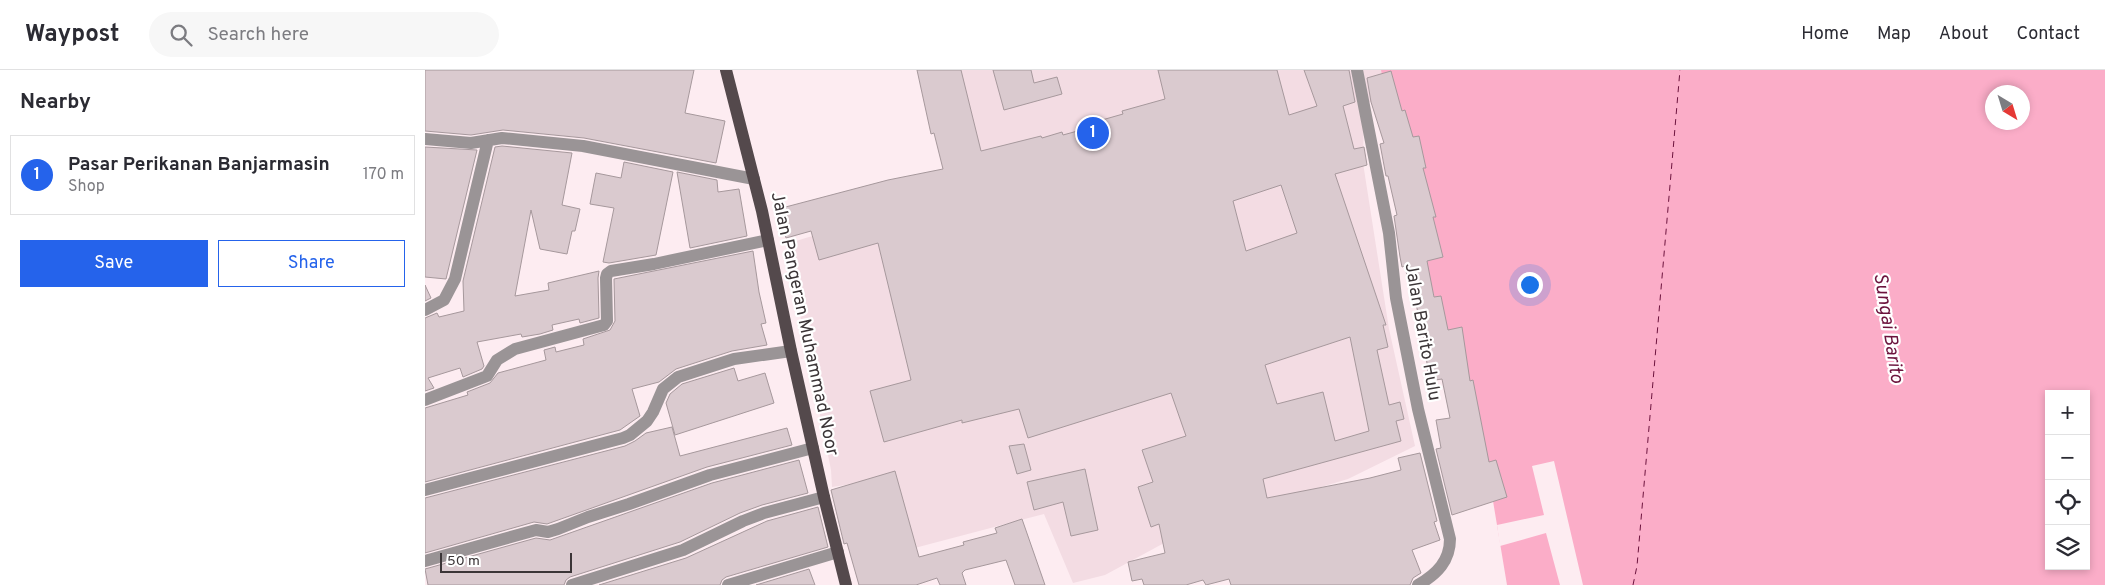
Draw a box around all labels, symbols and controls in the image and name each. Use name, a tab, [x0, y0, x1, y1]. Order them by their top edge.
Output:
search box	[149, 12, 499, 57]
text: Waypost	[25, 20, 119, 50]
icon: search	[167, 21, 195, 49]
text: Search here	[207, 23, 309, 47]
text: Home	[1801, 23, 1849, 46]
text: Map	[1877, 23, 1911, 46]
text: About	[1939, 23, 1988, 46]
text: Contact	[2016, 23, 2080, 46]
north arrow	[1985, 85, 2030, 130]
text: Nearby	[20, 89, 91, 116]
pin: 1	[1077, 114, 1109, 152]
text: Pasar Perikanan Banjarmasin	[68, 153, 330, 177]
text: 1	[34, 165, 40, 185]
text: 170 m	[363, 165, 404, 185]
text: Shop	[68, 177, 105, 197]
street label: Jalan Pangeran Muhammad Noor	[765, 190, 843, 458]
button: Save	[20, 240, 208, 287]
button: Share	[218, 240, 405, 287]
street label: Jalan Barito Hulu	[1399, 261, 1445, 403]
water label: Sungai Barito	[1867, 271, 1909, 386]
your location	[1517, 272, 1543, 298]
map controls	[2045, 390, 2090, 570]
button: +	[2045, 390, 2090, 435]
button: −	[2045, 435, 2090, 480]
button: locate	[2045, 480, 2090, 525]
button: layers	[2045, 525, 2090, 570]
scale bar	[440, 550, 573, 573]
text: 50 m	[447, 553, 480, 570]

